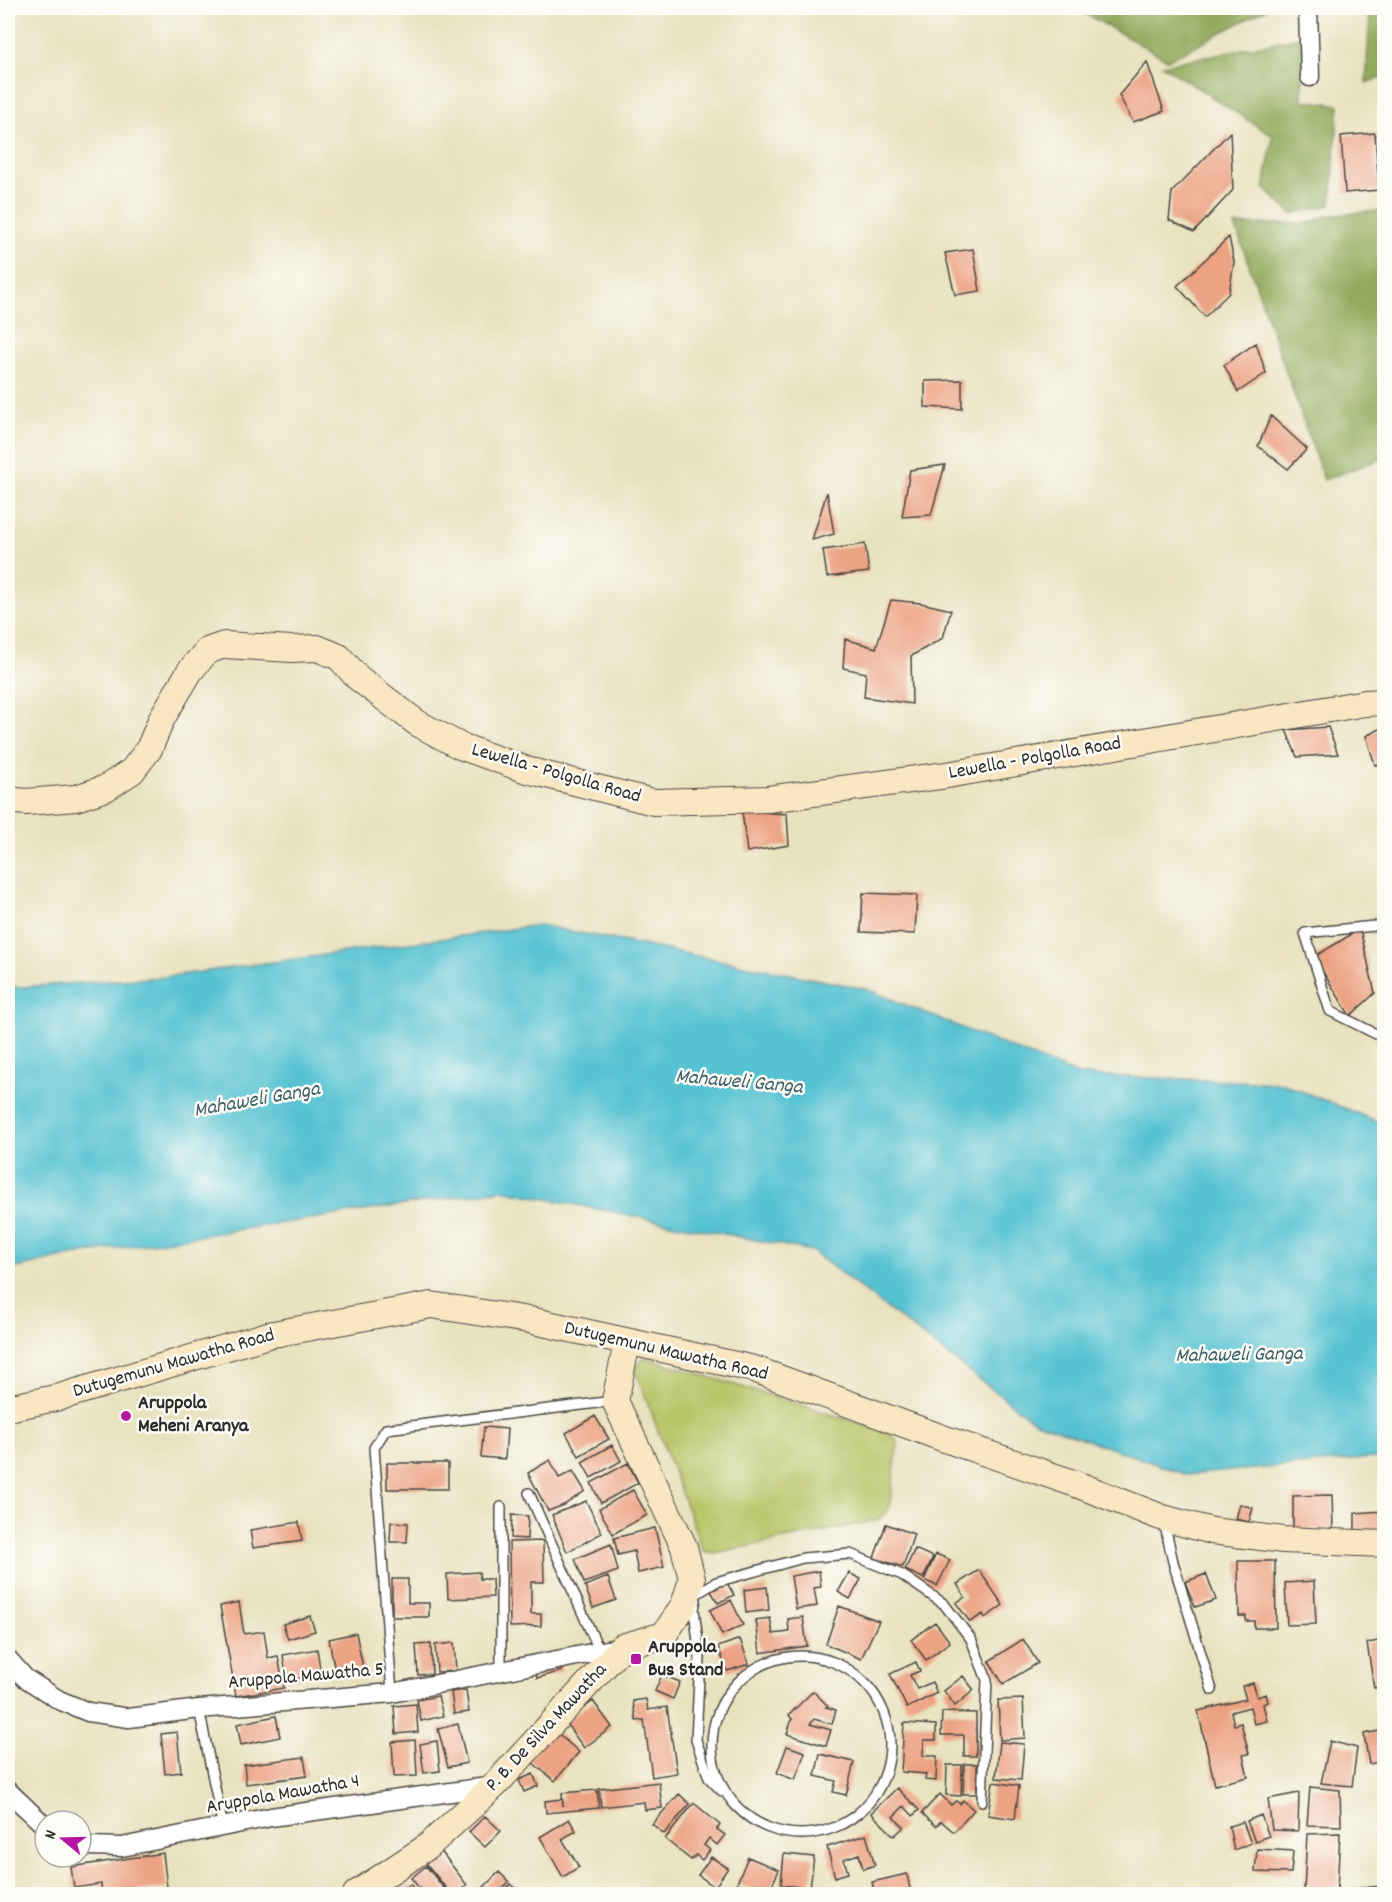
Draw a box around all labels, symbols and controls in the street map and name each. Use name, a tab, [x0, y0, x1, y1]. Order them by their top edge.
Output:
street label: Lewella - Polgolla Road	[946, 730, 1124, 788]
street label: Lewella - Polgolla Road	[468, 736, 644, 812]
water label: Mahaweli Ganga	[674, 1063, 805, 1104]
water label: Mahaweli Ganga	[192, 1075, 323, 1127]
street label: Dutugemunu Mawatha Road	[561, 1315, 771, 1389]
street label: Dutugemunu Mawatha Road	[70, 1322, 278, 1406]
water label: Mahaweli Ganga	[1175, 1340, 1304, 1372]
place label: Aruppola Meheni Aranya	[138, 1390, 249, 1441]
marker: Aruppola Meheni Aranya	[119, 1409, 133, 1423]
place label: Aruppola Bus Stand	[648, 1634, 723, 1685]
marker: Aruppola Bus Stand	[629, 1652, 643, 1666]
street label: Aruppola Mawatha 5	[227, 1656, 385, 1698]
street label: P. B. De Silva Mawatha	[480, 1657, 615, 1799]
street label: Aruppola Mawatha 4	[204, 1768, 362, 1822]
north arrow	[33, 1809, 93, 1869]
text: N	[39, 1827, 63, 1842]

